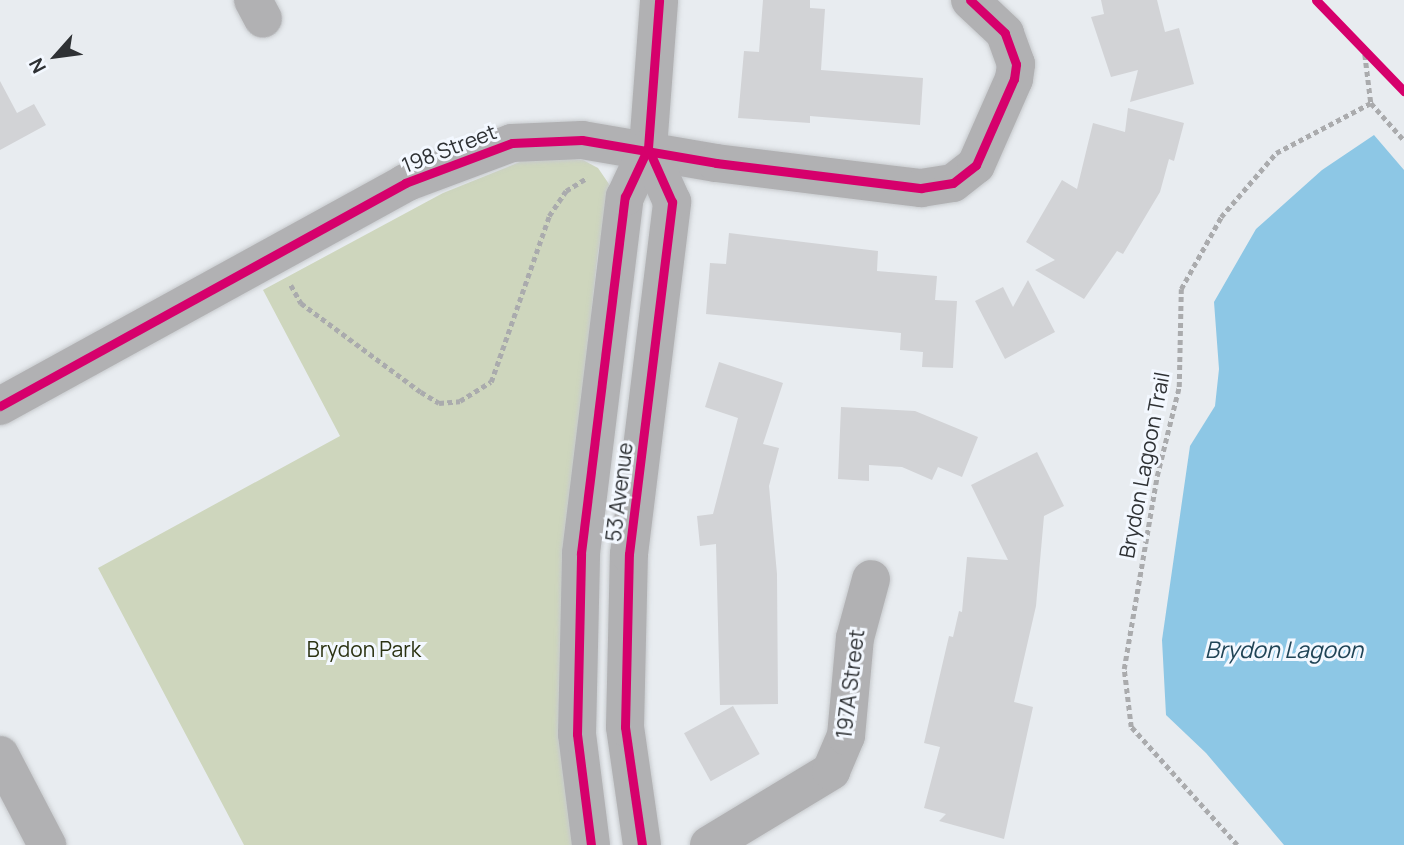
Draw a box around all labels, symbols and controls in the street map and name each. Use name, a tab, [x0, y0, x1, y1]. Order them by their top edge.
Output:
north arrow	[21, 21, 91, 91]
text: N	[23, 54, 52, 78]
street label: 198 Street	[398, 118, 500, 178]
street label: Brydon Lagoon Trail	[1114, 370, 1174, 560]
street label: 53 Avenue	[600, 441, 638, 543]
street label: 197A Street	[831, 628, 869, 740]
water label: Brydon Lagoon	[1205, 635, 1363, 663]
park label: Brydon Park	[307, 636, 421, 662]

